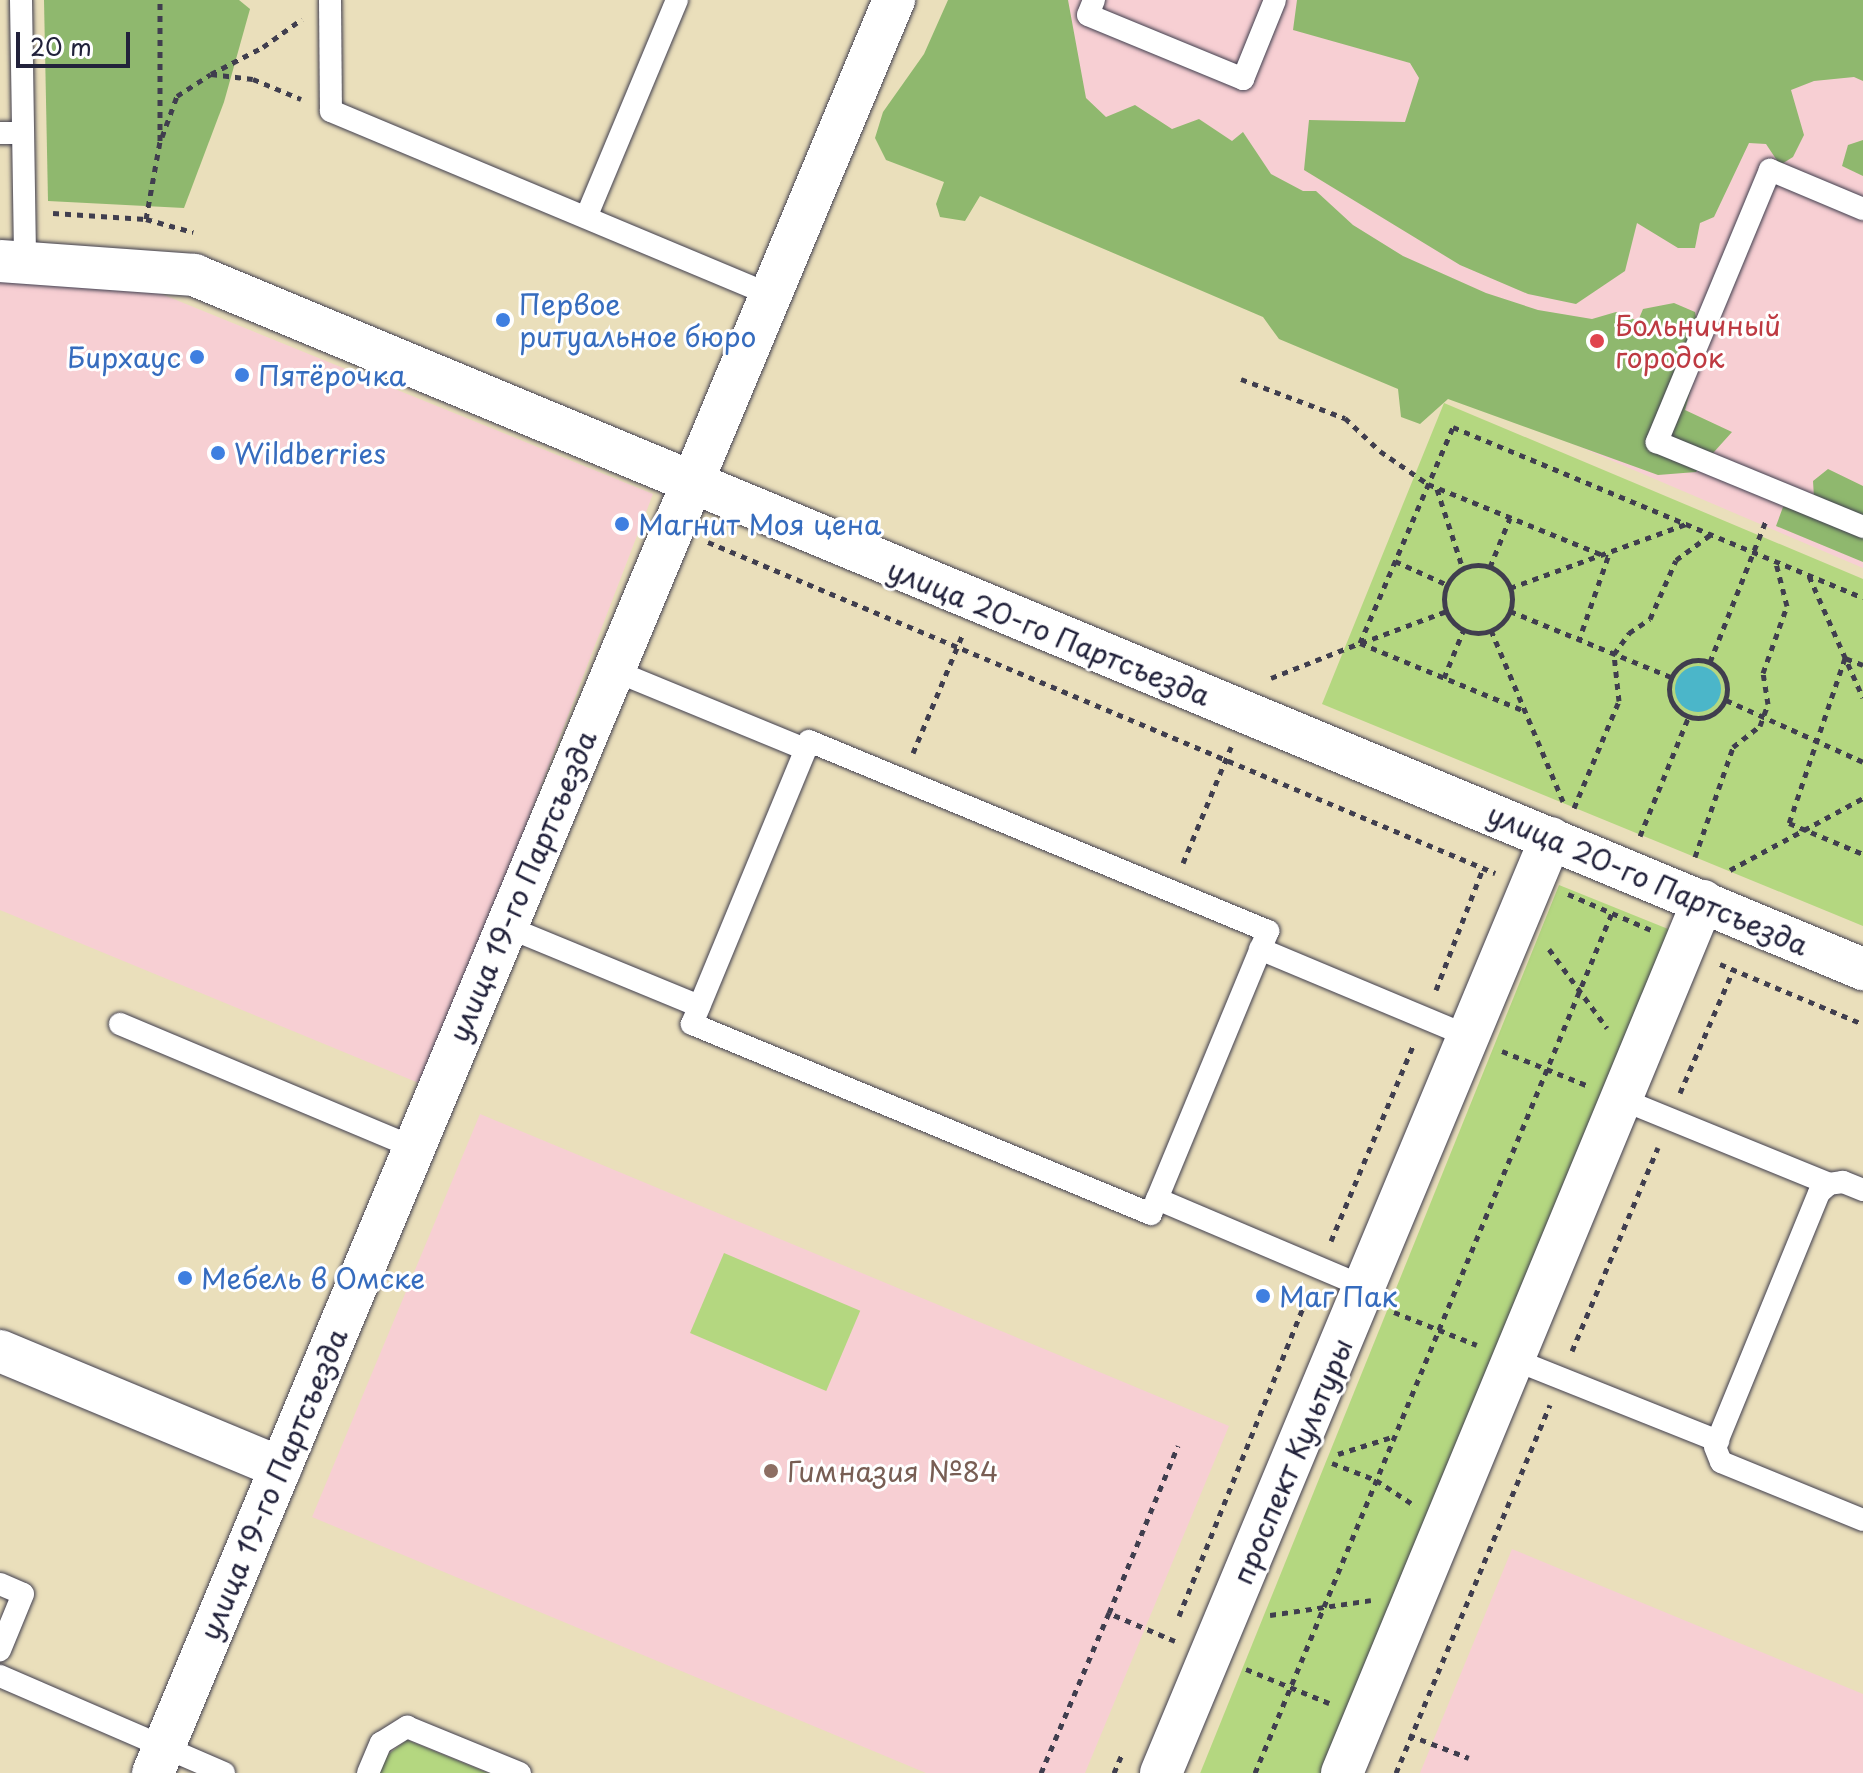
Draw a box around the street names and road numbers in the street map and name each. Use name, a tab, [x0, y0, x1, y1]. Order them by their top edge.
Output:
street label: улица 20-го Партсъезда	[882, 551, 1216, 713]
street label: улица 19-го Партсъезда	[441, 725, 603, 1047]
street label: улица 20-го Партсъезда	[1482, 796, 1814, 962]
street label: улица 19-го Партсъезда	[192, 1323, 354, 1645]
street label: проспект Культуры	[1225, 1333, 1359, 1589]

